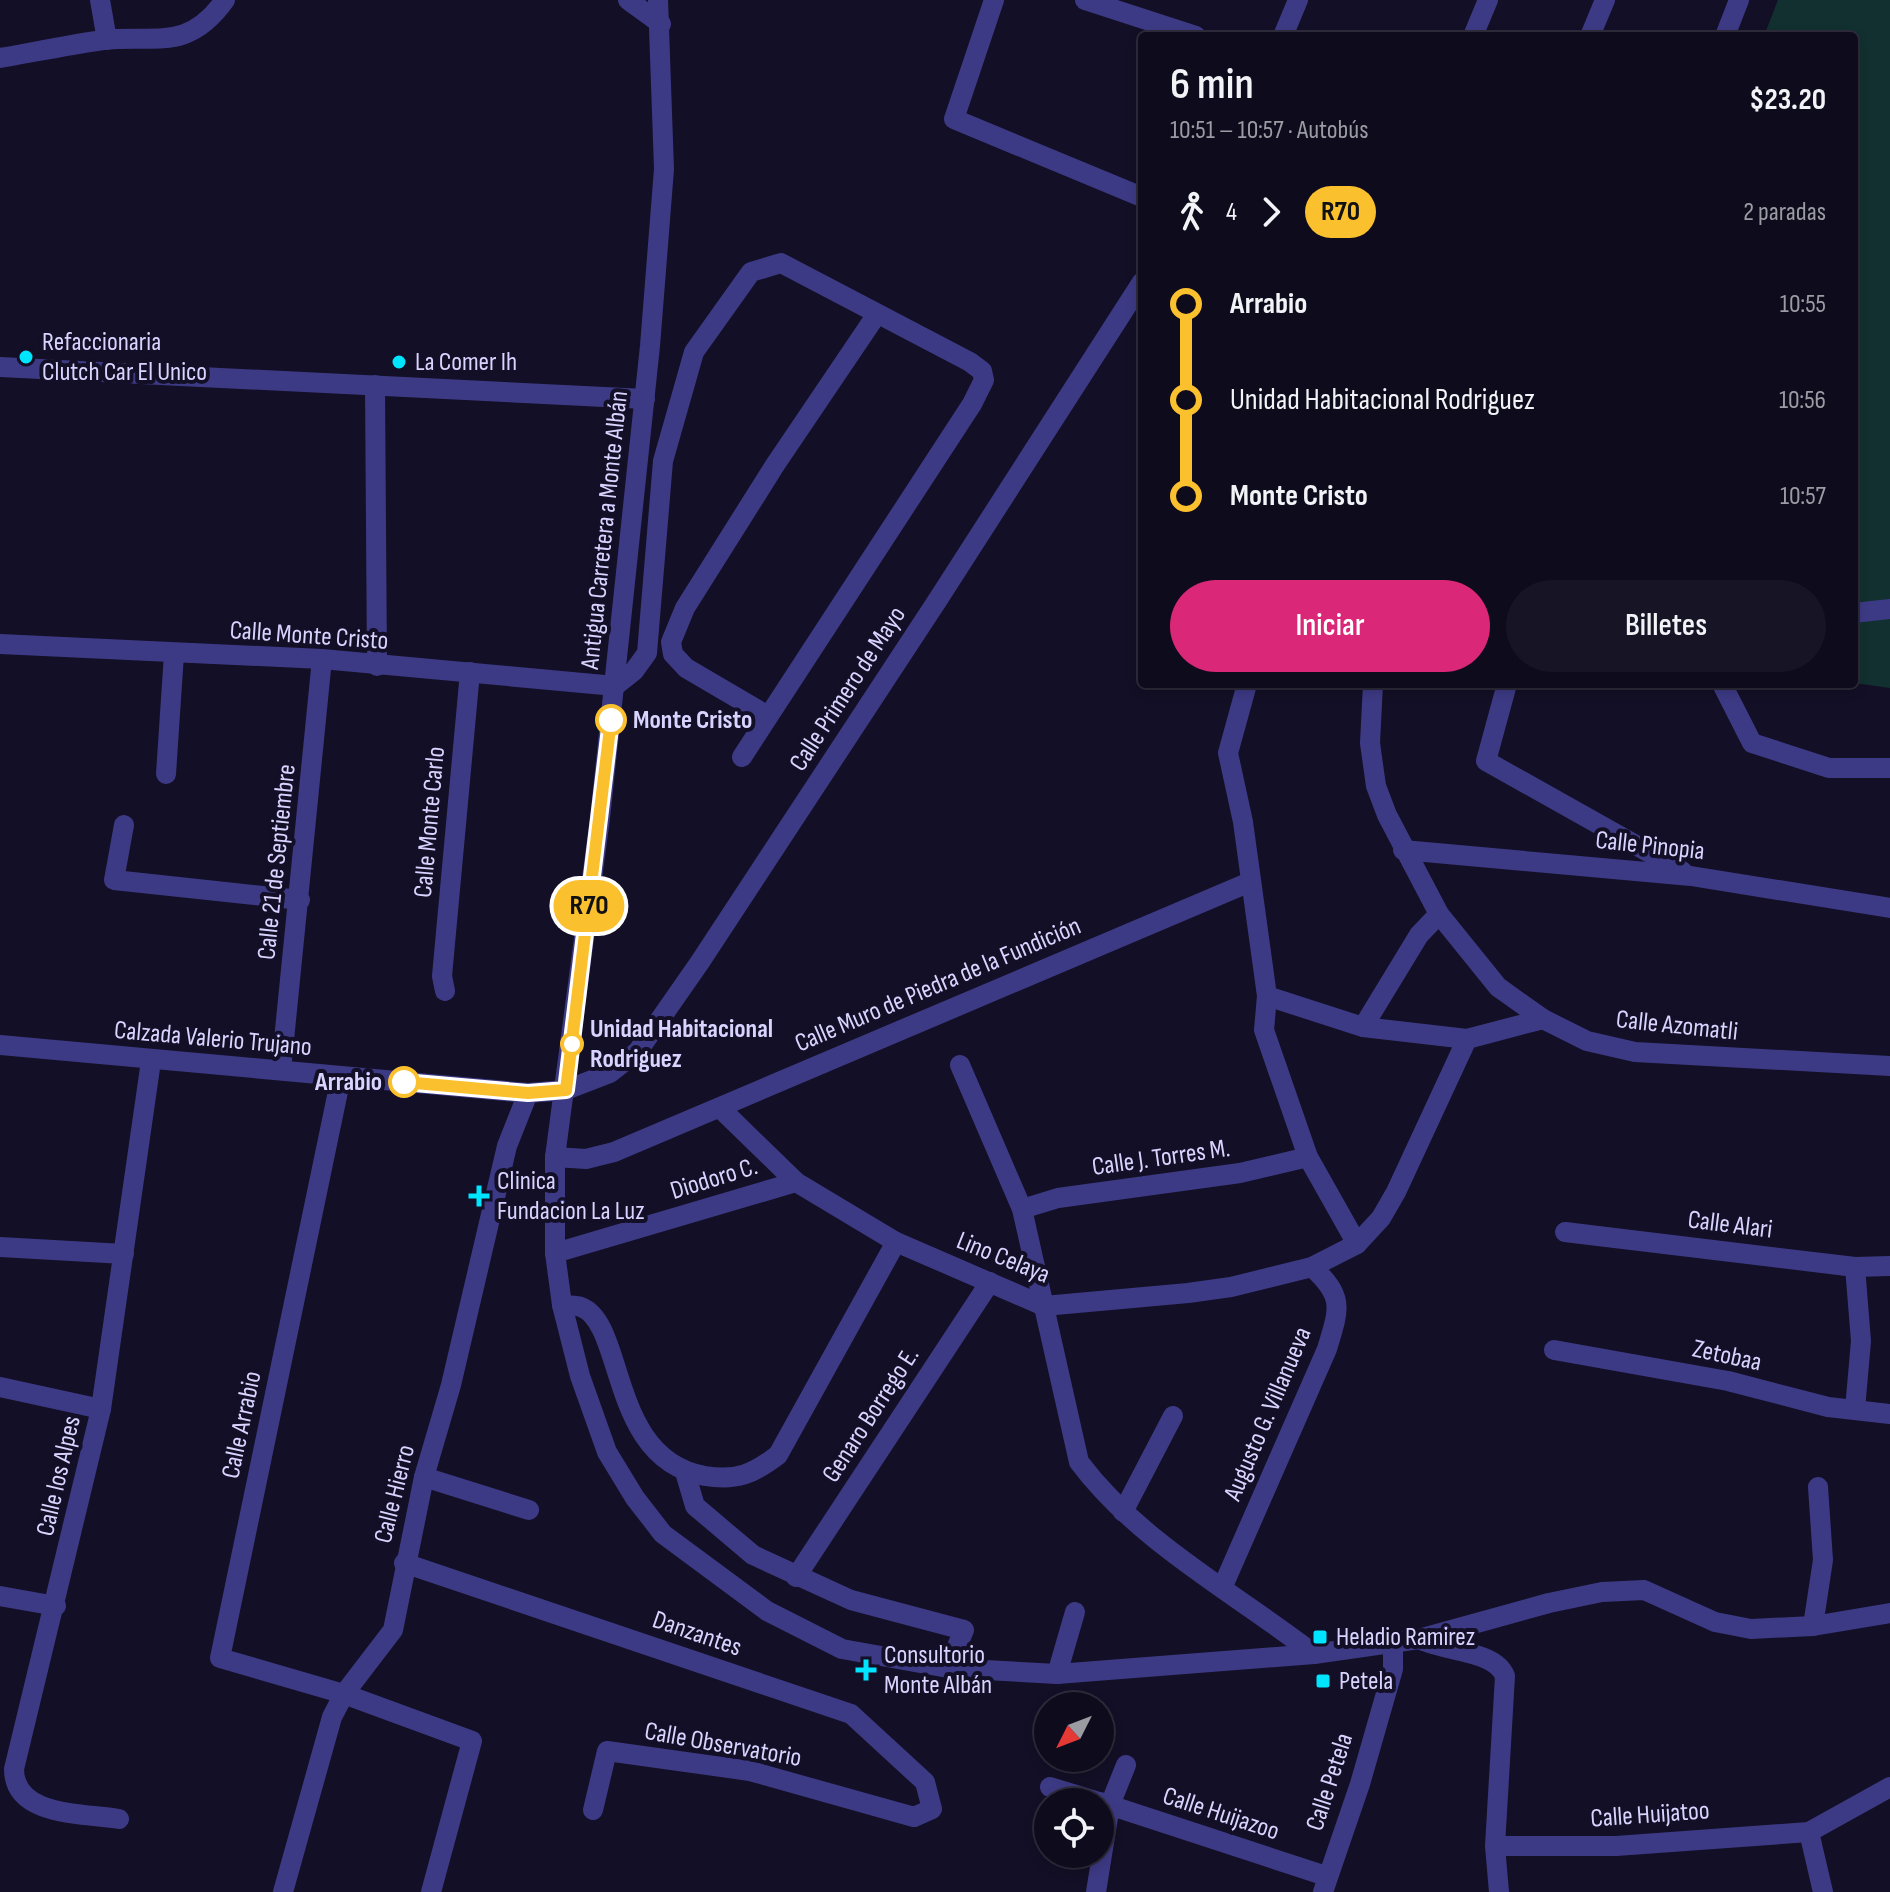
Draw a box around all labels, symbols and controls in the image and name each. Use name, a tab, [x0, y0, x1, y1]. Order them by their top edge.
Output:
text: 6 min	[1170, 58, 1254, 111]
text: $23.20	[1749, 82, 1826, 118]
text: 10:51 – 10:57 · Autobús	[1170, 115, 1369, 146]
icon: walk	[1170, 190, 1214, 234]
icon: forward	[1249, 190, 1293, 234]
text: R70	[1321, 195, 1360, 228]
text: 4	[1226, 197, 1237, 228]
text: 2 paradas	[1743, 197, 1826, 228]
text: Arrabio	[1230, 286, 1307, 322]
text: 10:55	[1780, 289, 1826, 320]
place label: Refaccionaria Clutch Car El Unico	[42, 327, 207, 388]
place label: La Comer Ih	[415, 347, 517, 378]
marker: Refaccionaria Clutch Car El Unico	[17, 348, 35, 366]
marker: La Comer Ih	[390, 353, 408, 371]
text: Unidad Habitacional Rodriguez	[1230, 382, 1535, 418]
text: 10:56	[1779, 385, 1826, 416]
street label: Antigua Carretera a Monte Albán	[575, 389, 635, 672]
text: Monte Cristo	[1230, 478, 1368, 514]
text: 10:57	[1780, 481, 1826, 512]
button: Iniciar	[1170, 580, 1490, 672]
button: Billetes	[1506, 580, 1826, 672]
street label: Calle Primero de Mayo	[783, 601, 913, 777]
street label: Calle Monte Cristo	[229, 615, 389, 657]
marker: Monte Cristo	[596, 705, 626, 735]
place label: Monte Cristo	[633, 705, 752, 736]
street label: Calle Monte Carlo	[408, 745, 452, 899]
street label: Calle 21 de Septiembre	[251, 763, 303, 961]
street label: Calle Pinopia	[1594, 825, 1706, 867]
line badge: R70	[543, 880, 635, 932]
text: R70	[569, 889, 609, 922]
street label: Calle Muro de Piedra de la Fundición	[790, 911, 1086, 1059]
street label: Calle Azomatli	[1615, 1004, 1739, 1048]
place label: Unidad Habitacional Rodriguez	[590, 1014, 773, 1075]
street label: Calzada Valerio Trujano	[113, 1015, 313, 1063]
marker: Unidad Habitacional Rodriguez	[561, 1033, 583, 1055]
place label: Arrabio	[314, 1067, 382, 1098]
marker: Arrabio	[389, 1067, 419, 1097]
street label: Calle J. Torres M.	[1090, 1133, 1232, 1183]
street label: Diodoro C.	[667, 1151, 761, 1207]
place label: Clinica Fundacion La Luz	[497, 1166, 645, 1227]
marker: Clinica Fundacion La Luz	[468, 1185, 490, 1207]
street label: Calle Alari	[1686, 1204, 1774, 1246]
street label: Lino Celaya	[952, 1225, 1054, 1291]
street label: Augusto G. Villanueva	[1217, 1323, 1319, 1506]
street label: Zetobaa	[1690, 1334, 1764, 1378]
street label: Genaro Borrego E.	[816, 1342, 926, 1488]
street label: Calle Arrabio	[216, 1368, 268, 1482]
street label: Calle los Alpes	[30, 1413, 88, 1539]
street label: Calle Hierro	[368, 1442, 422, 1546]
street label: Danzantes	[648, 1604, 746, 1664]
place label: Heladio Ramirez	[1336, 1622, 1475, 1653]
marker: Heladio Ramirez	[1311, 1628, 1329, 1646]
place label: Consultorio Monte Albán	[884, 1640, 992, 1701]
marker: Consultorio Monte Albán	[855, 1659, 877, 1681]
place label: Petela	[1339, 1666, 1393, 1697]
marker: Petela	[1314, 1672, 1332, 1690]
north arrow	[1034, 1692, 1114, 1772]
map controls	[1034, 1692, 1114, 1868]
street label: Calle Observatorio	[642, 1716, 804, 1774]
street label: Calle Petela	[1300, 1729, 1360, 1835]
street label: Calle Huijazoo	[1159, 1781, 1283, 1847]
button: locate	[1034, 1788, 1114, 1868]
street label: Calle Huijatoo	[1589, 1795, 1711, 1835]

